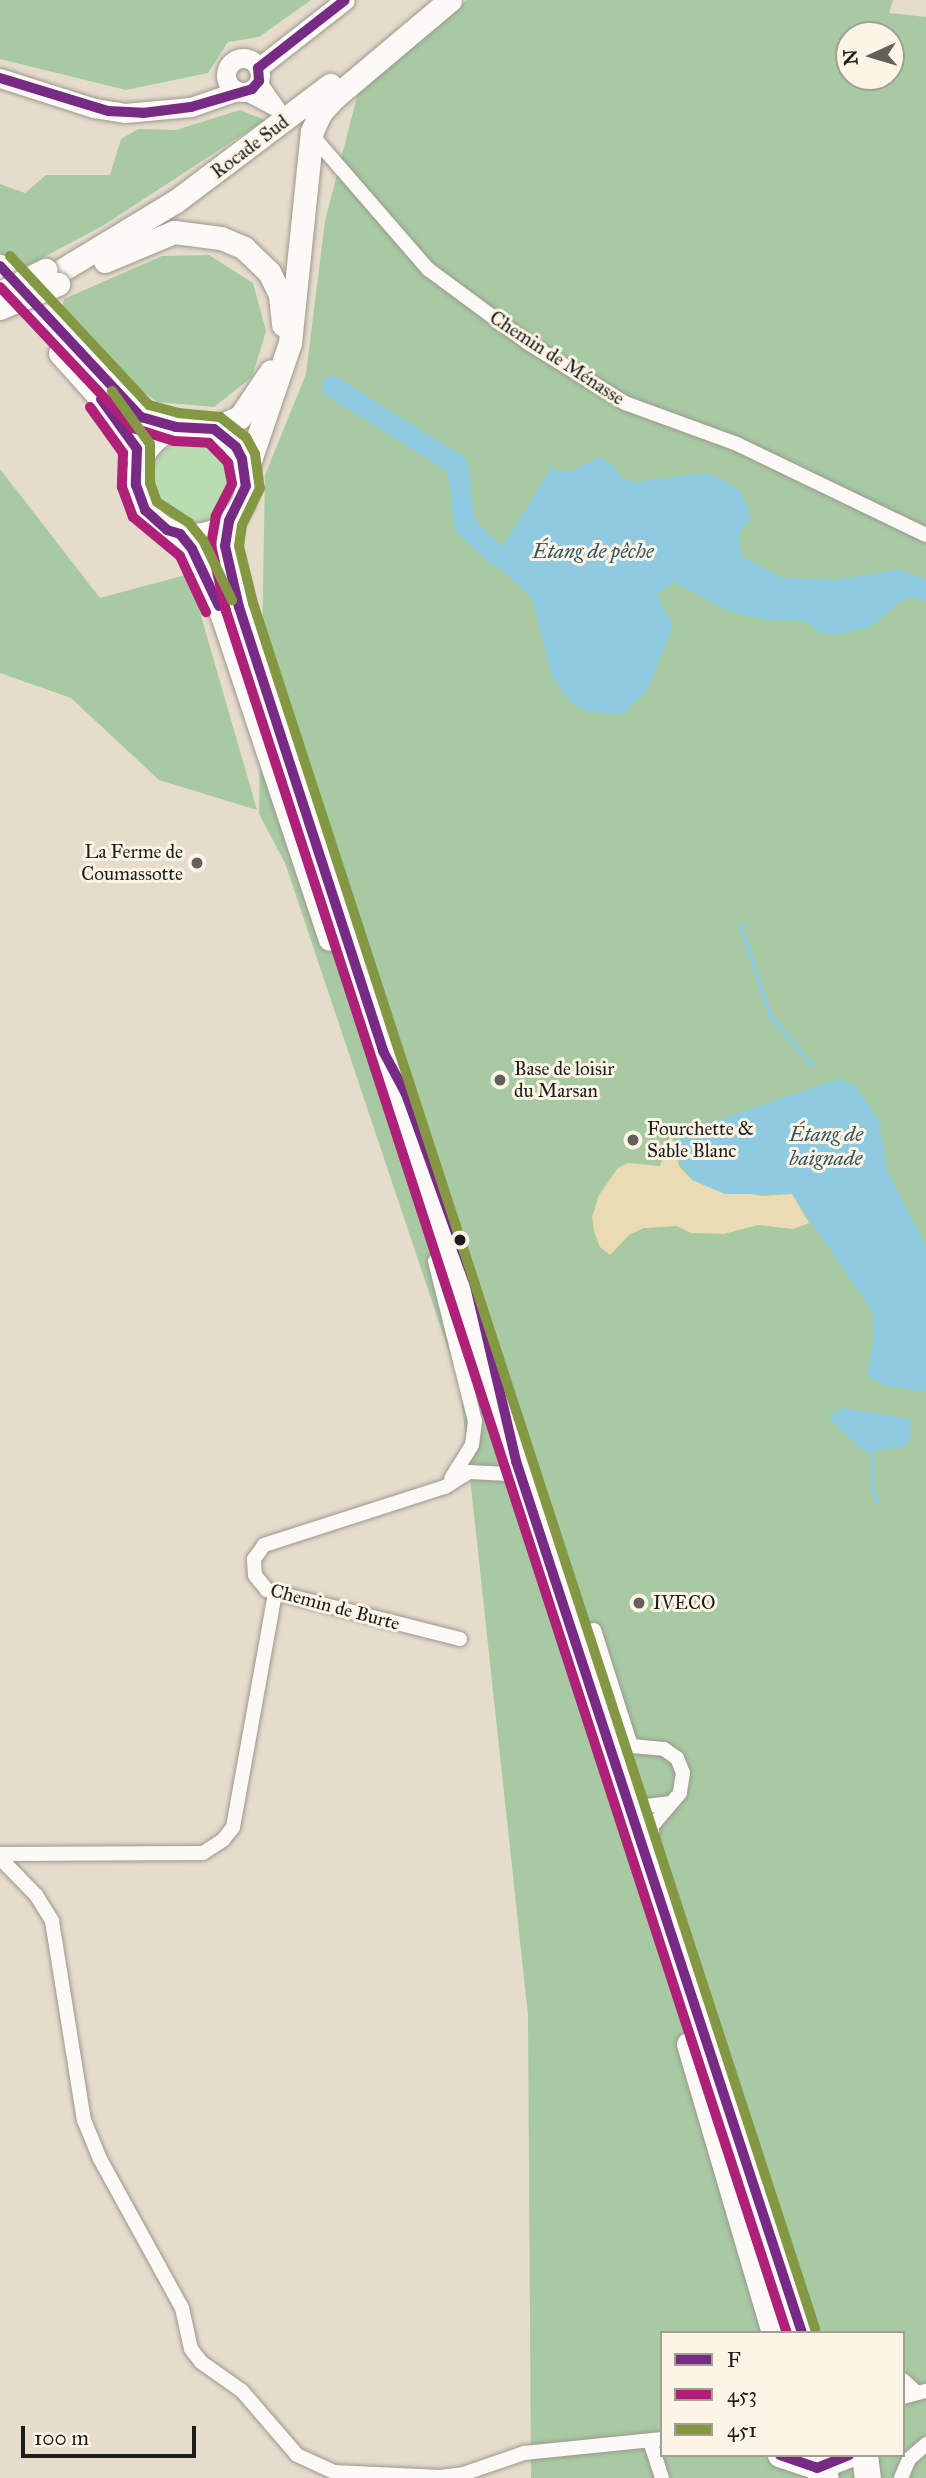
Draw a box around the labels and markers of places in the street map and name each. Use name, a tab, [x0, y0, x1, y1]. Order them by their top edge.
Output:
place label: La Ferme de Coumassotte	[81, 841, 183, 885]
marker: La Ferme de Coumassotte	[189, 855, 205, 871]
place label: Base de loisir du Marsan	[514, 1058, 614, 1102]
marker: Base de loisir du Marsan	[492, 1072, 508, 1088]
place label: Fourchette & Sable Blanc	[647, 1118, 754, 1162]
marker: Fourchette & Sable Blanc	[625, 1132, 641, 1148]
unlabelled marker	[453, 1233, 467, 1247]
place label: IVECO	[653, 1592, 715, 1614]
marker: IVECO	[631, 1595, 647, 1611]

